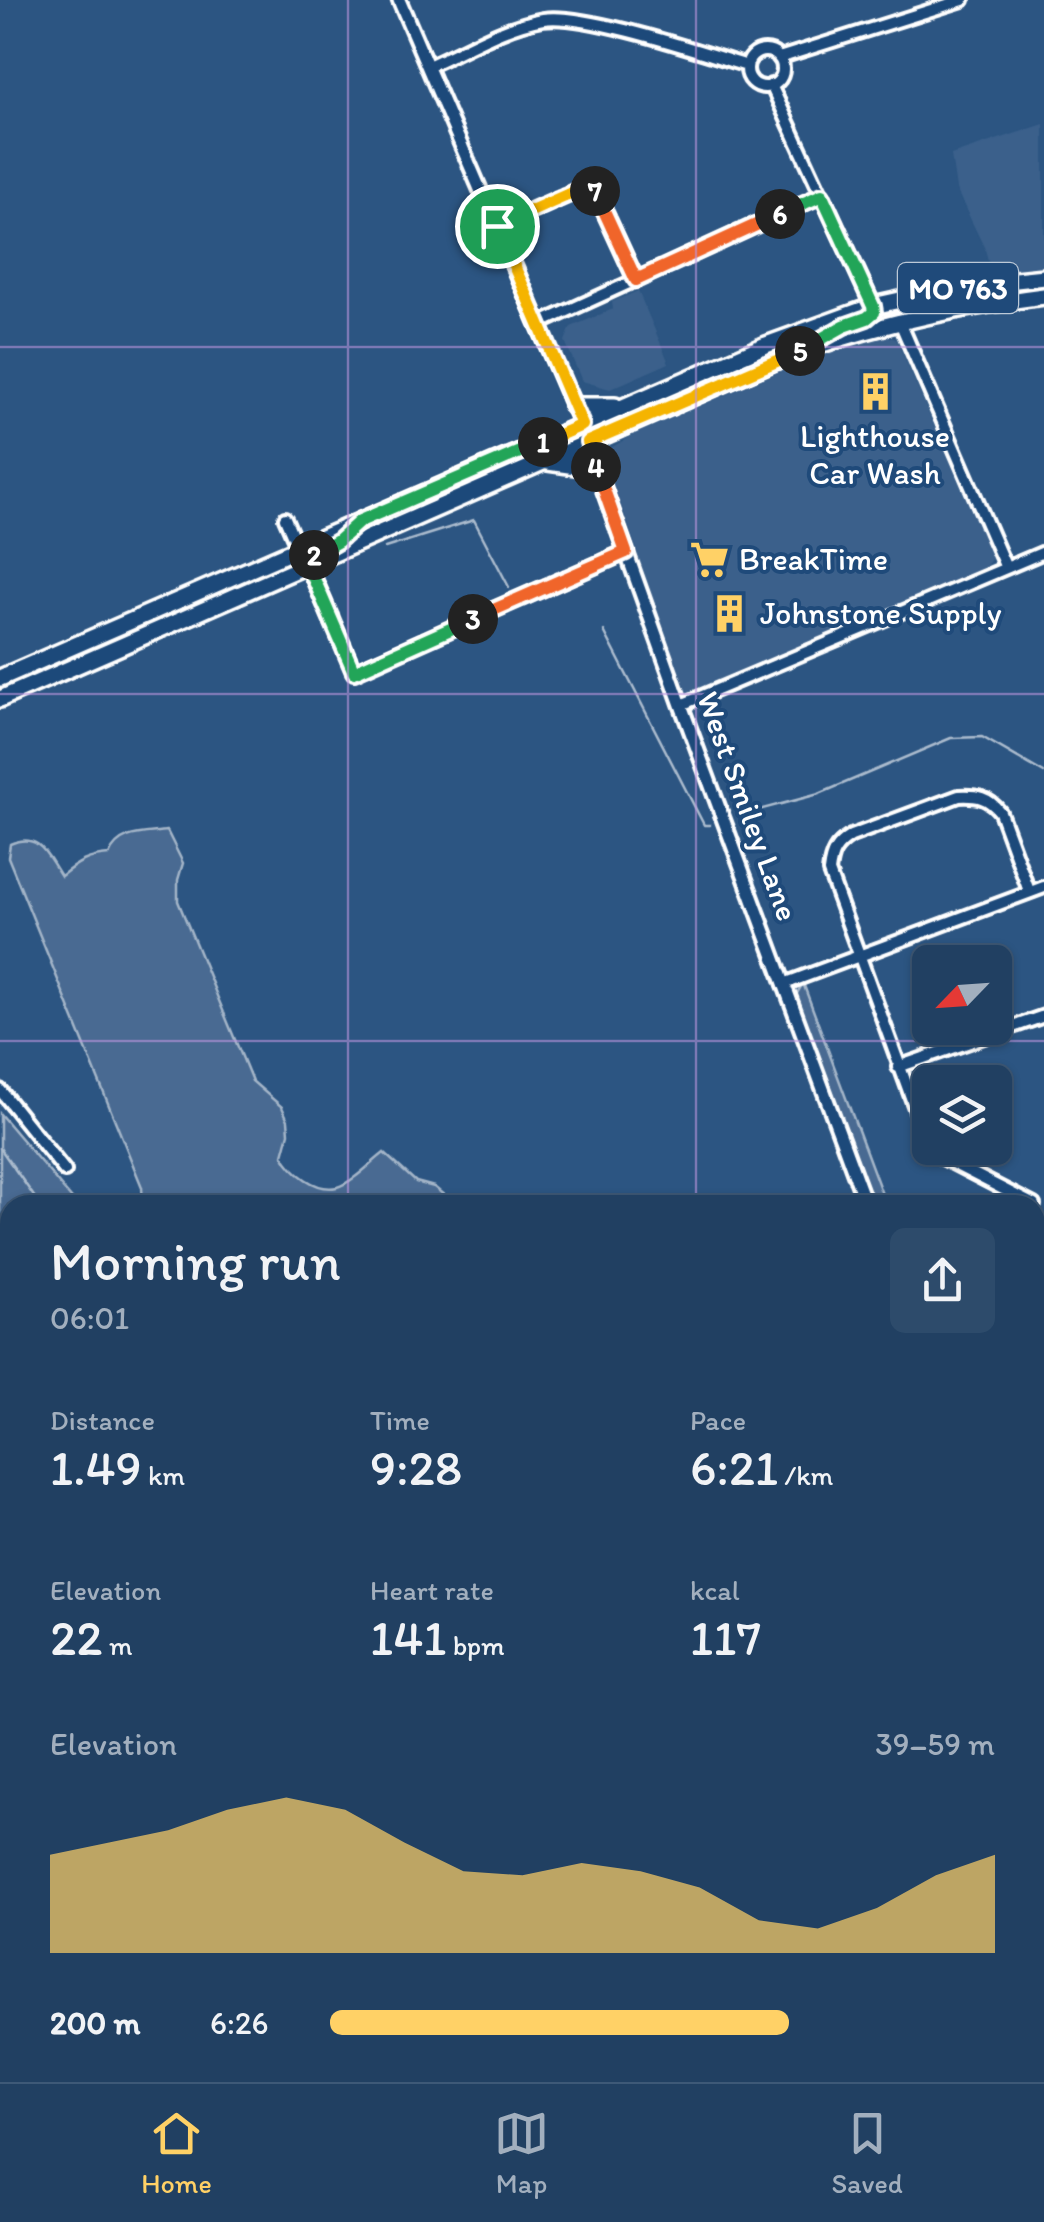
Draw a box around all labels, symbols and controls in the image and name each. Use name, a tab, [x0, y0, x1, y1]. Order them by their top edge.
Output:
pin: 7	[570, 166, 620, 216]
text: 7	[588, 174, 602, 208]
pin	[455, 184, 540, 269]
pin: 6	[755, 189, 805, 239]
text: 6	[773, 197, 787, 231]
icon: arrive	[470, 199, 525, 254]
road number: MO 763	[898, 263, 1018, 313]
pin: 5	[775, 326, 825, 376]
text: 5	[793, 334, 807, 368]
building icon: Lighthouse Car Wash	[854, 370, 896, 412]
pin: 1	[518, 417, 568, 467]
place label: Lighthouse Car Wash	[800, 417, 950, 492]
text: 1	[537, 425, 550, 459]
pin: 4	[571, 442, 621, 492]
text: 4	[588, 450, 604, 484]
pin: 2	[289, 530, 339, 580]
text: 2	[307, 538, 321, 572]
supermarket icon: BreakTime	[688, 538, 730, 580]
place label: BreakTime	[739, 540, 888, 578]
building icon: Johnstone Supply	[709, 592, 751, 634]
pin: 3	[448, 594, 498, 644]
place label: Johnstone Supply	[760, 594, 1002, 632]
text: 3	[465, 602, 481, 636]
street label: West Smiley Lane	[689, 686, 807, 926]
north arrow	[912, 945, 1012, 1045]
map controls	[912, 945, 1012, 1165]
button: layers	[912, 1065, 1012, 1165]
text: Morning run	[50, 1228, 341, 1294]
button: share	[890, 1228, 995, 1333]
text: 06:01	[50, 1299, 129, 1337]
text: Distance	[50, 1403, 155, 1437]
text: Time	[370, 1403, 430, 1437]
text: Pace	[690, 1403, 746, 1437]
text: 1.49	[50, 1437, 142, 1498]
text: 9:28	[370, 1437, 462, 1498]
text: 6:21	[690, 1437, 778, 1498]
text: km	[142, 1458, 185, 1492]
text: /km	[778, 1458, 833, 1492]
text: Elevation	[50, 1573, 161, 1607]
text: Heart rate	[370, 1573, 494, 1607]
text: kcal	[690, 1573, 740, 1607]
text: 22	[50, 1607, 103, 1668]
text: 141	[370, 1607, 446, 1668]
text: 117	[690, 1607, 761, 1668]
text: m	[103, 1628, 132, 1662]
text: bpm	[446, 1628, 505, 1662]
text: Elevation	[50, 1725, 177, 1763]
text: 39–59 m	[875, 1725, 995, 1763]
text: 200 m	[50, 2004, 140, 2042]
text: 6:26	[210, 2004, 269, 2042]
tab: Home	[141, 2106, 212, 2200]
tab: Map	[494, 2106, 549, 2200]
tab: Saved	[831, 2106, 903, 2200]

